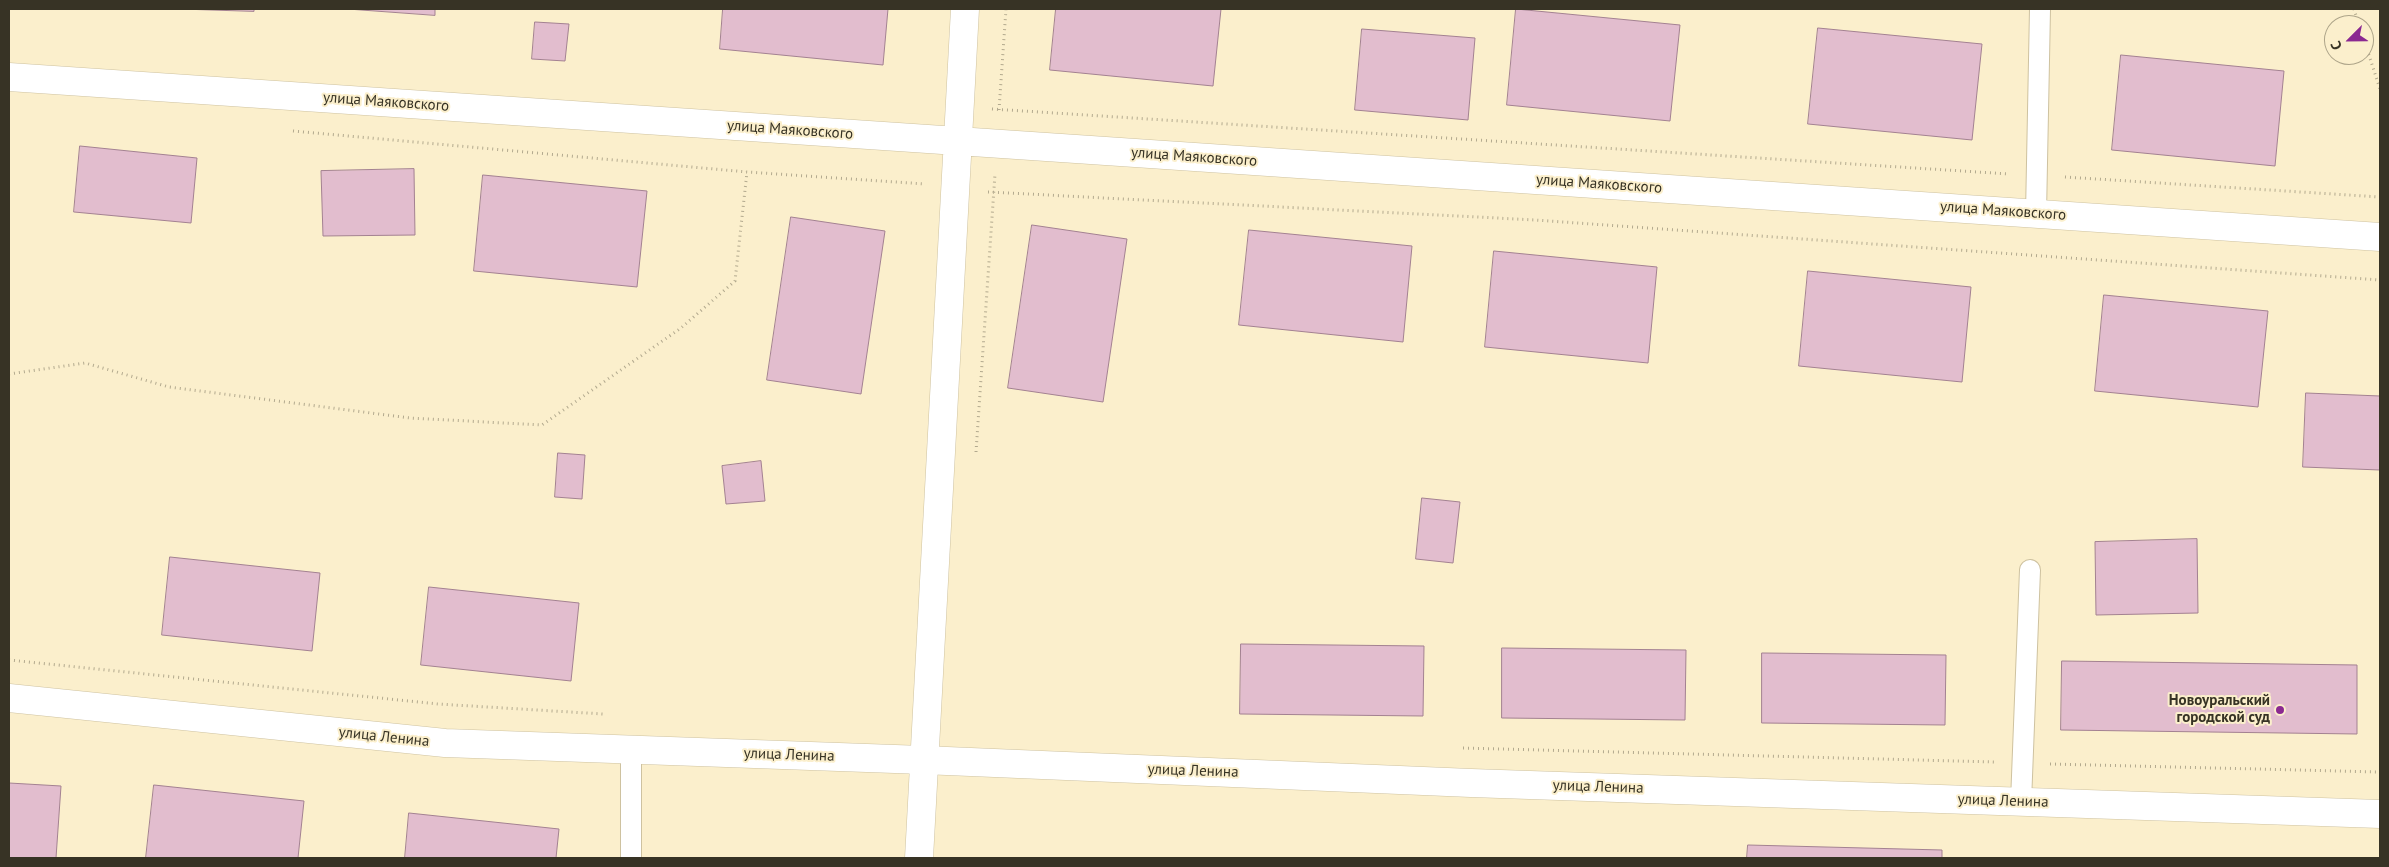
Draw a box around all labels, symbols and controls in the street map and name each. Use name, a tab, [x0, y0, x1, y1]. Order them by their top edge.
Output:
north arrow	[2324, 15, 2374, 65]
text: С	[2326, 38, 2346, 53]
street label: улица Маяковского	[322, 89, 450, 115]
street label: улица Маяковского	[726, 117, 854, 143]
street label: улица Маяковского	[1130, 144, 1258, 170]
street label: улица Маяковского	[1535, 171, 1663, 197]
street label: улица Маяковского	[1939, 198, 2067, 224]
place label: Новоуральский городской суд	[2169, 692, 2270, 727]
marker: Новоуральский городской суд	[2274, 704, 2286, 716]
street label: улица Ленина	[338, 723, 430, 751]
street label: улица Ленина	[743, 744, 835, 766]
street label: улица Ленина	[1147, 760, 1239, 782]
street label: улица Ленина	[1552, 776, 1644, 798]
street label: улица Ленина	[1957, 790, 2049, 812]

